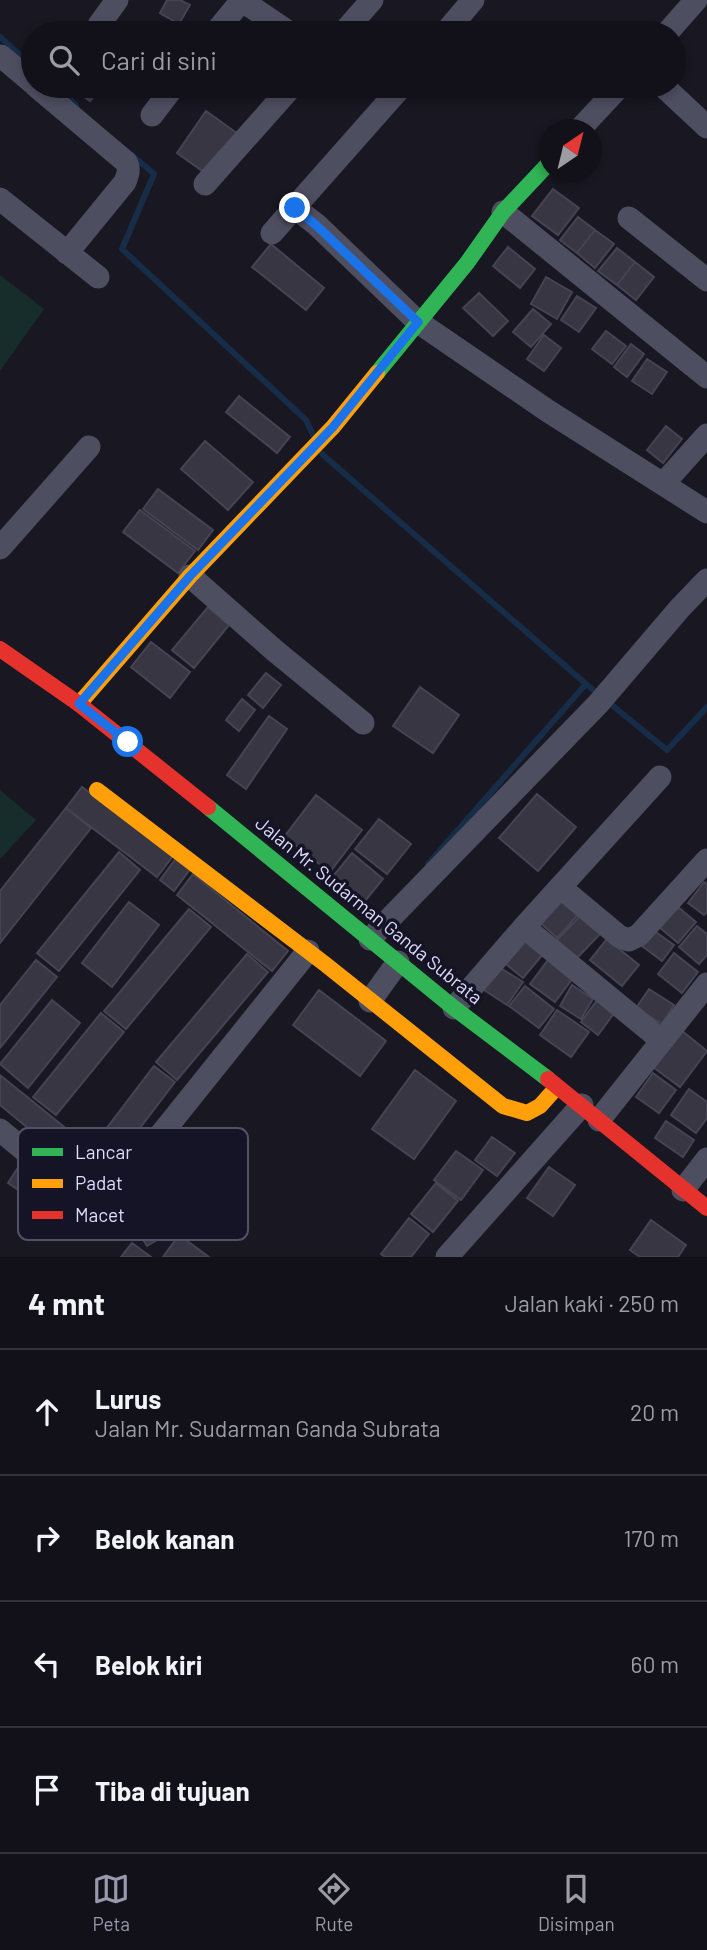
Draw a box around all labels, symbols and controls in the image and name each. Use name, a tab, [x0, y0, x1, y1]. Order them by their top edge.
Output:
search box	[21, 21, 686, 98]
icon: search	[45, 41, 83, 79]
text: Cari di sini	[101, 44, 217, 75]
north arrow	[539, 119, 602, 182]
route end	[279, 192, 310, 223]
route start	[112, 726, 143, 757]
street label: Jalan Mr. Sudarman Ganda Subrata	[251, 811, 487, 1008]
legend	[18, 1128, 248, 1240]
text: Lancar	[75, 1140, 132, 1163]
text: Padat	[75, 1171, 123, 1194]
text: Macet	[75, 1203, 125, 1226]
text: 4 mnt	[28, 1285, 105, 1321]
text: Jalan kaki · 250 m	[505, 1289, 679, 1317]
text: Lurus	[95, 1383, 161, 1414]
icon: ahead	[28, 1393, 66, 1431]
text: 20 m	[630, 1398, 679, 1426]
text: Jalan Mr. Sudarman Ganda Subrata	[95, 1414, 441, 1442]
icon: right	[28, 1519, 66, 1557]
text: Belok kanan	[95, 1523, 234, 1554]
text: 170 m	[623, 1524, 679, 1552]
icon: left	[28, 1645, 66, 1683]
text: Belok kiri	[95, 1649, 202, 1680]
text: 60 m	[631, 1650, 679, 1678]
icon: arrive	[28, 1771, 66, 1809]
text: Tiba di tujuan	[95, 1775, 250, 1806]
tab: Peta	[92, 1870, 130, 1935]
tab: Rute	[315, 1870, 353, 1935]
tab: Disimpan	[538, 1870, 615, 1935]

